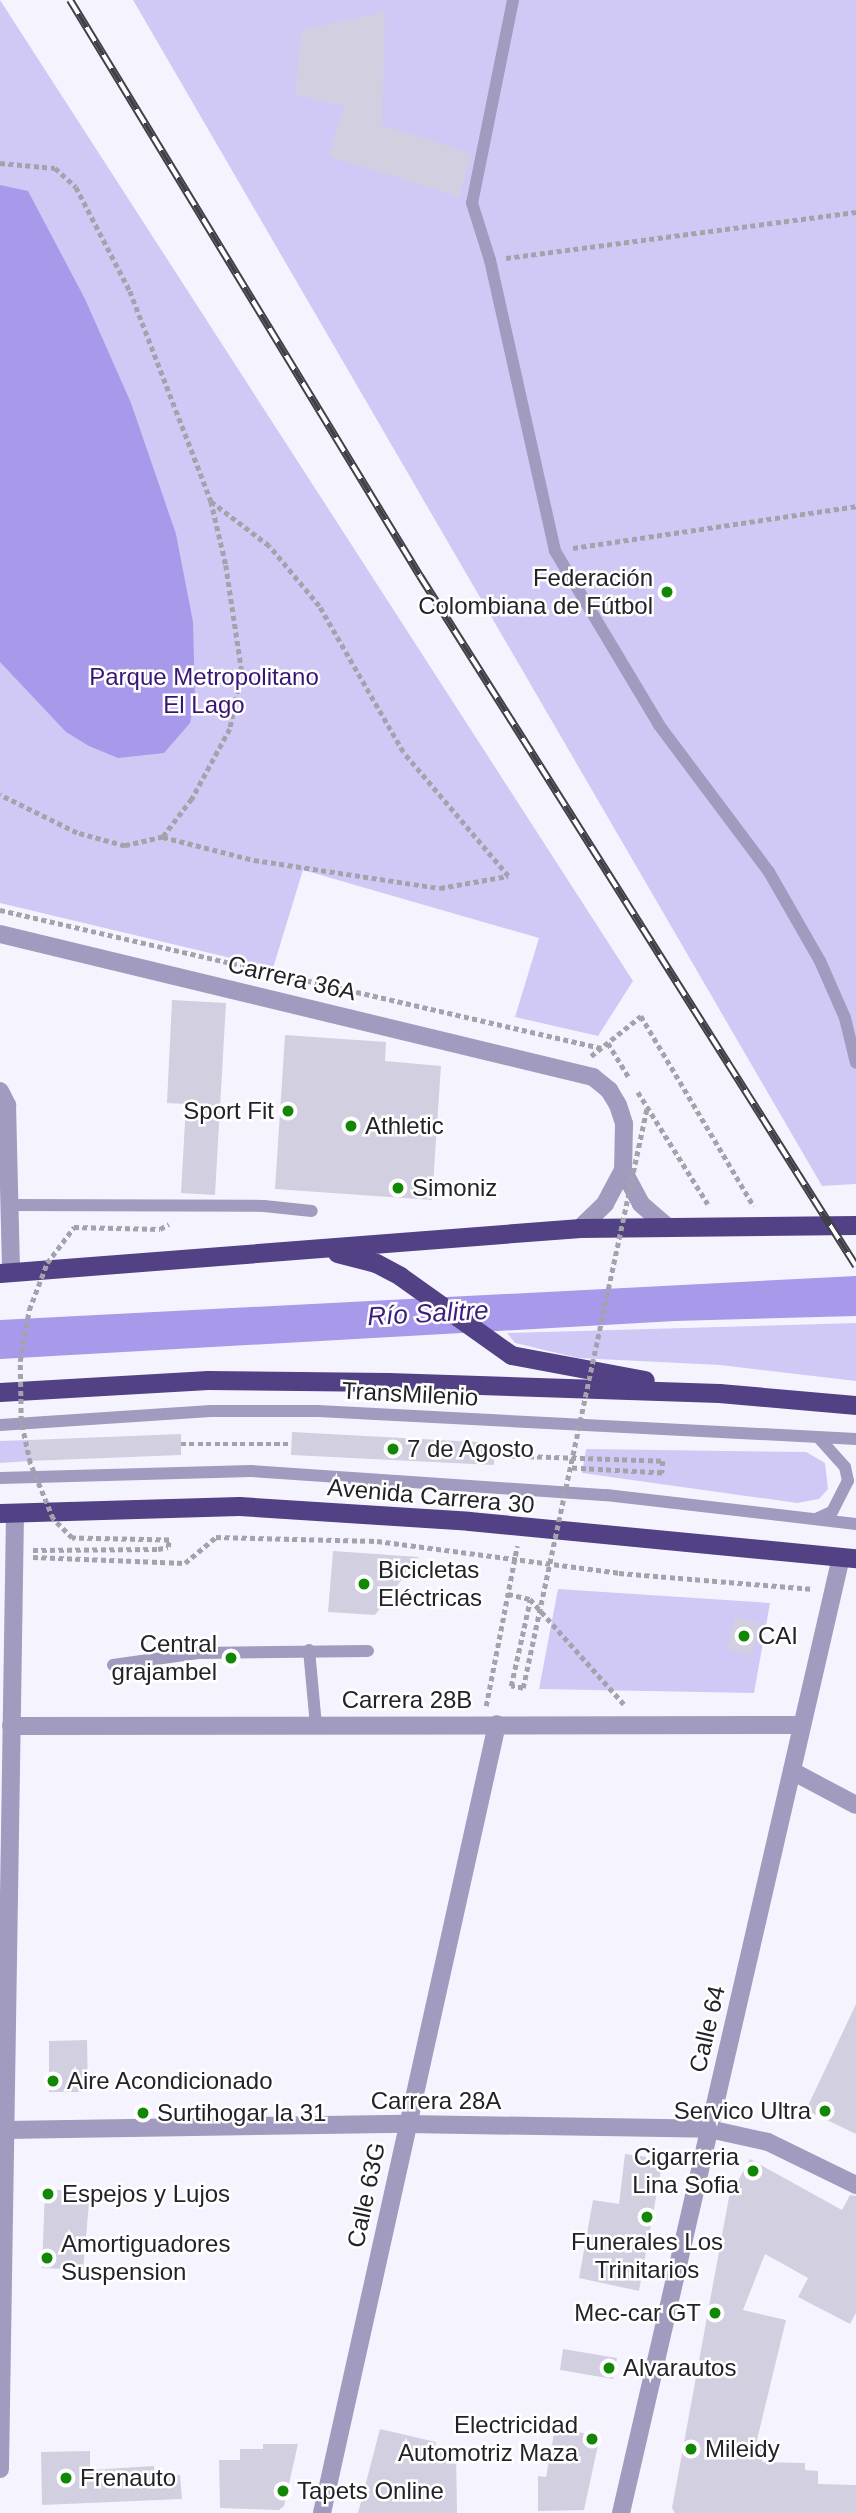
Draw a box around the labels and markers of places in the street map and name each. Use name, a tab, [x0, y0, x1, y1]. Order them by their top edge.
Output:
place label: Federación Colombiana de Fútbol	[418, 564, 653, 620]
marker: Federación Colombiana de Fútbol	[659, 584, 675, 600]
place label: Sport Fit	[183, 1097, 274, 1125]
marker: Sport Fit	[280, 1103, 296, 1119]
place label: Athletic	[365, 1112, 444, 1140]
marker: Athletic	[343, 1118, 359, 1134]
place label: Simoniz	[412, 1174, 497, 1202]
marker: Simoniz	[390, 1180, 406, 1196]
place label: 7 de Agosto	[407, 1435, 535, 1463]
marker: 7 de Agosto	[385, 1441, 401, 1457]
place label: Bicicletas Eléctricas	[378, 1556, 482, 1612]
marker: Bicicletas Eléctricas	[356, 1576, 372, 1592]
place label: CAI	[758, 1622, 798, 1650]
marker: CAI	[736, 1628, 752, 1644]
place label: Central grajambel	[112, 1630, 217, 1686]
marker: Central grajambel	[223, 1650, 239, 1666]
place label: Aire Acondicionado	[67, 2067, 274, 2095]
marker: Aire Acondicionado	[45, 2073, 61, 2089]
place label: Servico Ultra	[674, 2097, 811, 2125]
place label: Surtihogar la 31	[157, 2099, 326, 2127]
marker: Servico Ultra	[817, 2103, 833, 2119]
marker: Surtihogar la 31	[135, 2105, 151, 2121]
place label: Cigarreria Lina Sofia	[632, 2143, 739, 2199]
marker: Cigarreria Lina Sofia	[745, 2163, 761, 2179]
place label: Espejos y Lujos	[62, 2180, 230, 2208]
marker: Espejos y Lujos	[40, 2186, 56, 2202]
marker: Funerales Los Trinitarios	[639, 2209, 655, 2225]
place label: Funerales Los Trinitarios	[571, 2228, 723, 2284]
place label: Amortiguadores Suspension	[61, 2230, 230, 2286]
marker: Amortiguadores Suspension	[39, 2250, 55, 2266]
place label: Mec-car GT	[574, 2299, 701, 2327]
marker: Mec-car GT	[707, 2305, 723, 2321]
place label: Alvarautos	[623, 2354, 736, 2382]
marker: Alvarautos	[601, 2360, 617, 2376]
place label: Electricidad Automotriz Maza	[398, 2411, 578, 2467]
marker: Electricidad Automotriz Maza	[584, 2431, 600, 2447]
place label: Mileidy	[705, 2435, 780, 2463]
marker: Mileidy	[683, 2441, 699, 2457]
place label: Frenauto	[80, 2464, 176, 2492]
marker: Frenauto	[58, 2470, 74, 2486]
place label: Tapets Online	[297, 2477, 444, 2505]
marker: Tapets Online	[275, 2483, 291, 2499]

